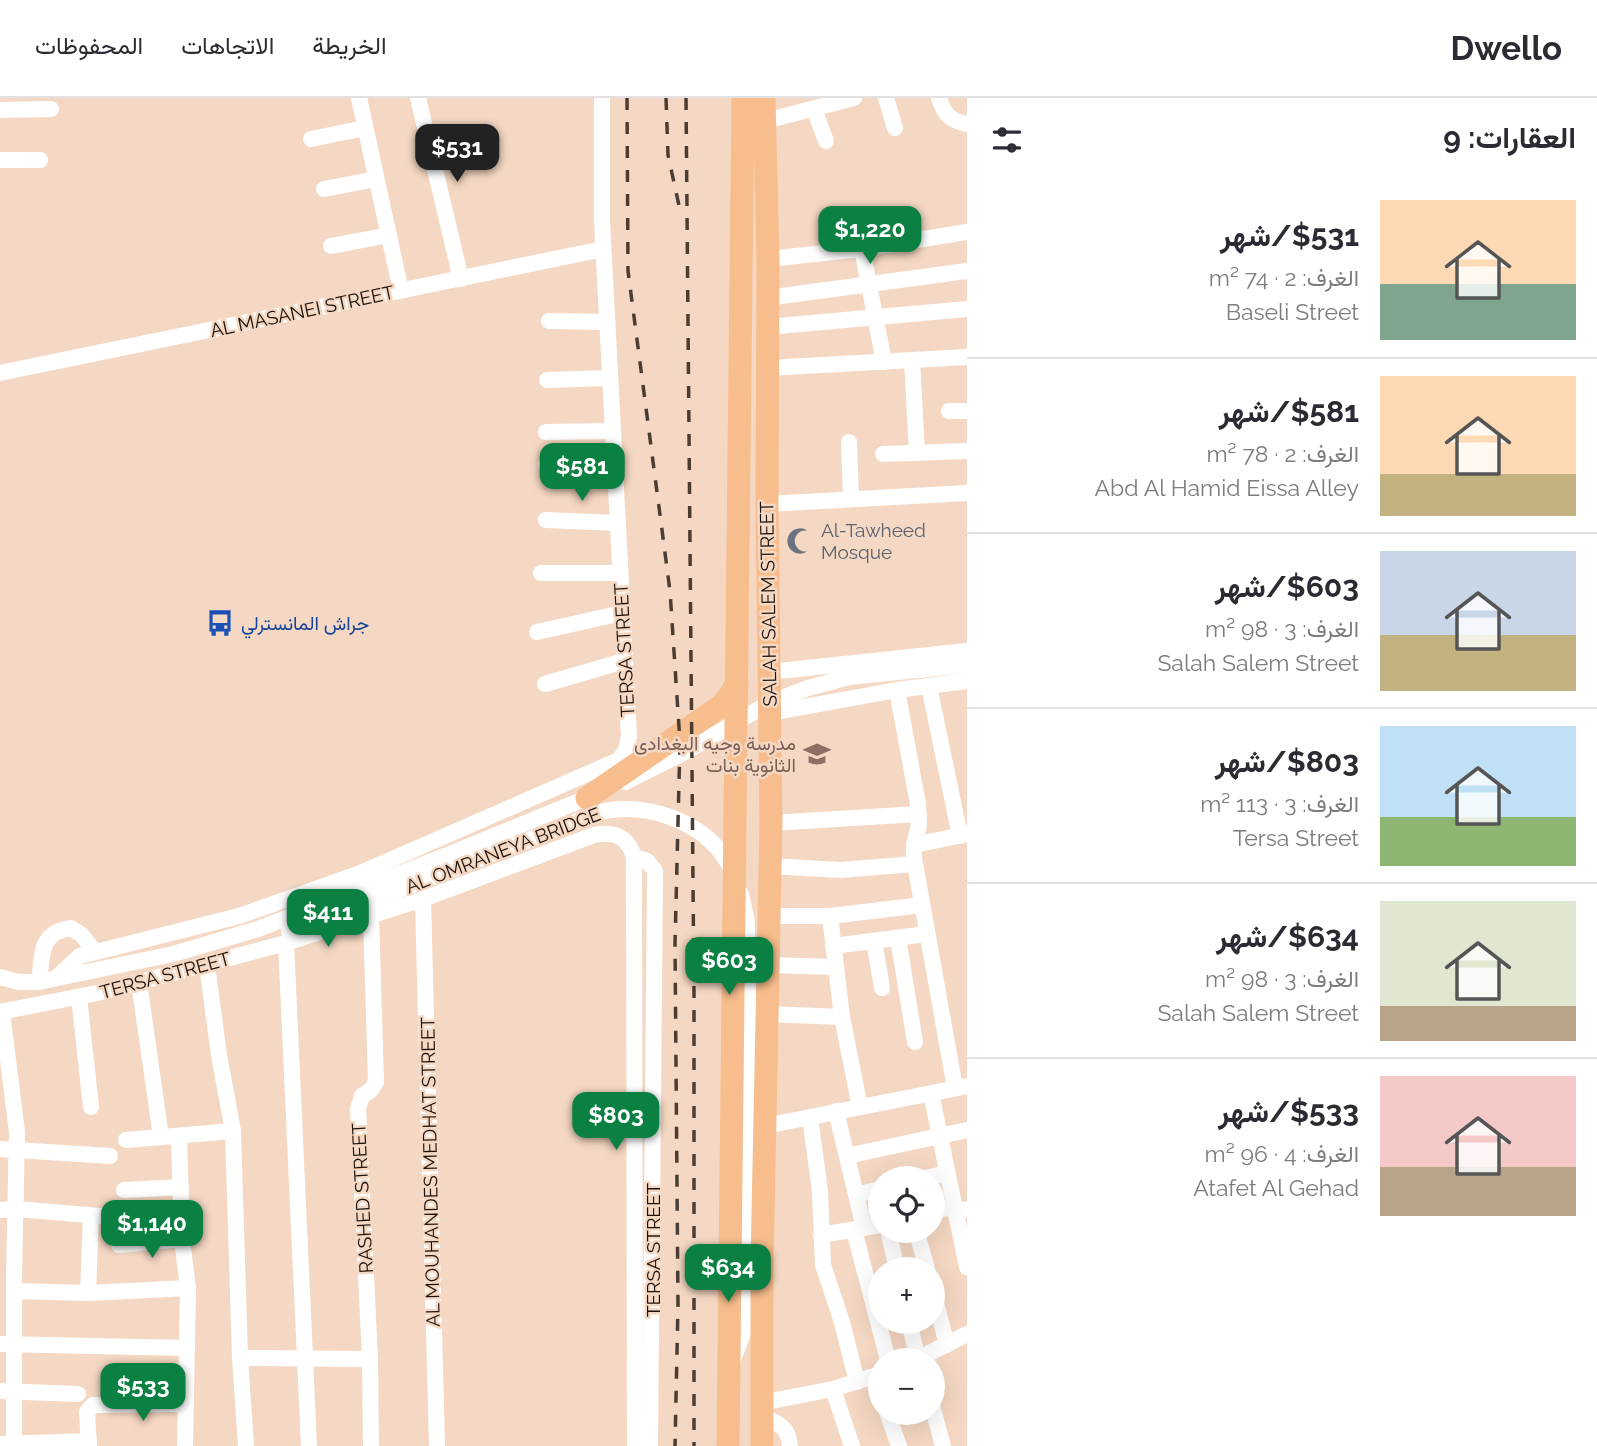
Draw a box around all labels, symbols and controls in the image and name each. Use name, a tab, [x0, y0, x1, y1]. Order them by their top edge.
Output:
text: Dwello	[1451, 29, 1562, 68]
text: المحفوظات	[35, 31, 143, 60]
text: الاتجاهات	[181, 31, 274, 60]
text: الخريطة	[312, 31, 387, 60]
text: العقارات: 9	[1443, 120, 1576, 155]
icon: filters	[988, 121, 1026, 159]
pin: $531	[416, 125, 498, 184]
text: $531	[431, 133, 483, 160]
pin: $1,220	[813, 206, 927, 266]
text: $1,220	[834, 215, 906, 242]
text: $531/شهر	[1220, 218, 1359, 253]
icon: home	[1436, 228, 1520, 312]
text: الغرف: 2 · 74 m²	[1209, 264, 1359, 291]
street label: AL MASANEI STREET	[208, 281, 396, 341]
text: Baseli Street	[1226, 298, 1359, 325]
text: $581/شهر	[1219, 394, 1359, 429]
icon: home	[1436, 404, 1520, 488]
text: الغرف: 2 · 78 m²	[1206, 440, 1359, 467]
pin: $581	[541, 444, 623, 503]
text: $581	[556, 452, 608, 479]
text: Abd Al Hamid Eissa Alley	[1094, 474, 1359, 501]
street label: SALAH SALEM STREET	[755, 501, 781, 707]
place label: Al-Tawheed Mosque	[821, 519, 926, 563]
mosque icon: Al-Tawheed Mosque	[785, 526, 815, 556]
text: $603/شهر	[1215, 569, 1359, 604]
icon: home	[1436, 579, 1520, 663]
street label: TERSA STREET	[609, 582, 638, 718]
bus stop icon: جراش المانسترلي	[205, 608, 235, 638]
place label: جراش المانسترلي	[241, 612, 369, 639]
text: الغرف: 3 · 98 m²	[1205, 615, 1359, 642]
text: Salah Salem Street	[1157, 649, 1359, 676]
place label: مدرسة وجيه البغدادى الثانوية بنات	[634, 732, 796, 777]
school or university icon: مدرسة وجيه البغدادى الثانوية بنات	[802, 739, 832, 769]
text: $803/شهر	[1215, 744, 1359, 779]
icon: home	[1436, 754, 1520, 838]
text: الغرف: 3 · 113 m²	[1200, 790, 1359, 817]
street label: AL OMRANEYA BRIDGE	[402, 803, 604, 897]
text: Tersa Street	[1233, 824, 1359, 851]
pin: $411	[287, 890, 369, 949]
text: $411	[303, 898, 353, 925]
text: $634/شهر	[1216, 919, 1359, 954]
icon: home	[1436, 929, 1520, 1013]
pin: $603	[688, 937, 770, 997]
text: $603	[701, 946, 757, 973]
street label: TERSA STREET	[97, 947, 233, 1003]
text: الغرف: 3 · 98 m²	[1205, 965, 1359, 992]
text: Salah Salem Street	[1157, 999, 1359, 1026]
street label: AL MOUHANDES MEDHAT STREET	[416, 1016, 444, 1327]
pin: $803	[575, 1093, 657, 1152]
text: $533/شهر	[1218, 1094, 1359, 1129]
text: $803	[588, 1101, 644, 1128]
icon: home	[1436, 1104, 1520, 1188]
street label: RASHED STREET	[347, 1122, 377, 1274]
text: الغرف: 4 · 96 m²	[1205, 1140, 1359, 1167]
map controls	[868, 1166, 945, 1425]
button: locate	[868, 1166, 945, 1243]
text: Atafet Al Gehad	[1193, 1174, 1359, 1201]
street label: TERSA STREET	[642, 1183, 664, 1317]
pin: $1,140	[95, 1200, 209, 1260]
text: $1,140	[117, 1209, 187, 1236]
pin: $634	[687, 1244, 769, 1304]
text: $634	[701, 1253, 755, 1280]
button: +	[868, 1257, 945, 1334]
button: −	[868, 1348, 945, 1425]
pin: $533	[102, 1364, 184, 1423]
text: $533	[117, 1372, 170, 1399]

